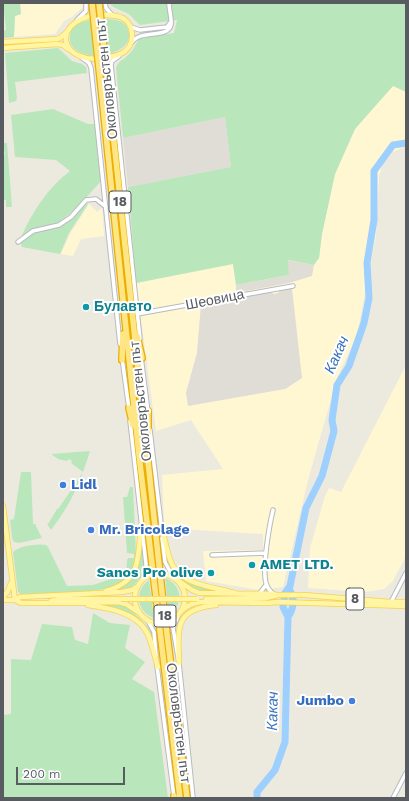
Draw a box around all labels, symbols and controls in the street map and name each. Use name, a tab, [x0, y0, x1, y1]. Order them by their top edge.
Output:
street label: Околовръстен път	[92, 18, 122, 140]
road number: 18	[109, 191, 131, 213]
street label: Шеовица	[184, 286, 246, 314]
place label: Булавто	[94, 299, 152, 315]
marker: Булавто	[81, 302, 91, 312]
water label: Какач	[321, 333, 353, 377]
street label: Околовръстен път	[126, 340, 156, 462]
place label: Lidl	[71, 477, 97, 493]
marker: Lidl	[58, 480, 68, 490]
place label: Mr. Bricolage	[99, 522, 190, 538]
marker: Mr. Bricolage	[86, 525, 96, 535]
place label: AMET LTD.	[260, 557, 334, 573]
marker: AMET LTD.	[247, 560, 257, 570]
place label: Sanos Pro olive	[97, 565, 203, 581]
marker: Sanos Pro olive	[206, 568, 216, 578]
road number: 8	[346, 588, 364, 610]
road number: 18	[154, 605, 176, 627]
street label: Околовръстен път	[162, 662, 194, 784]
water label: Какач	[264, 691, 282, 731]
place label: Jumbo	[296, 693, 344, 709]
marker: Jumbo	[347, 696, 357, 706]
scale bar	[18, 759, 127, 785]
text: 200 m	[23, 767, 60, 781]

